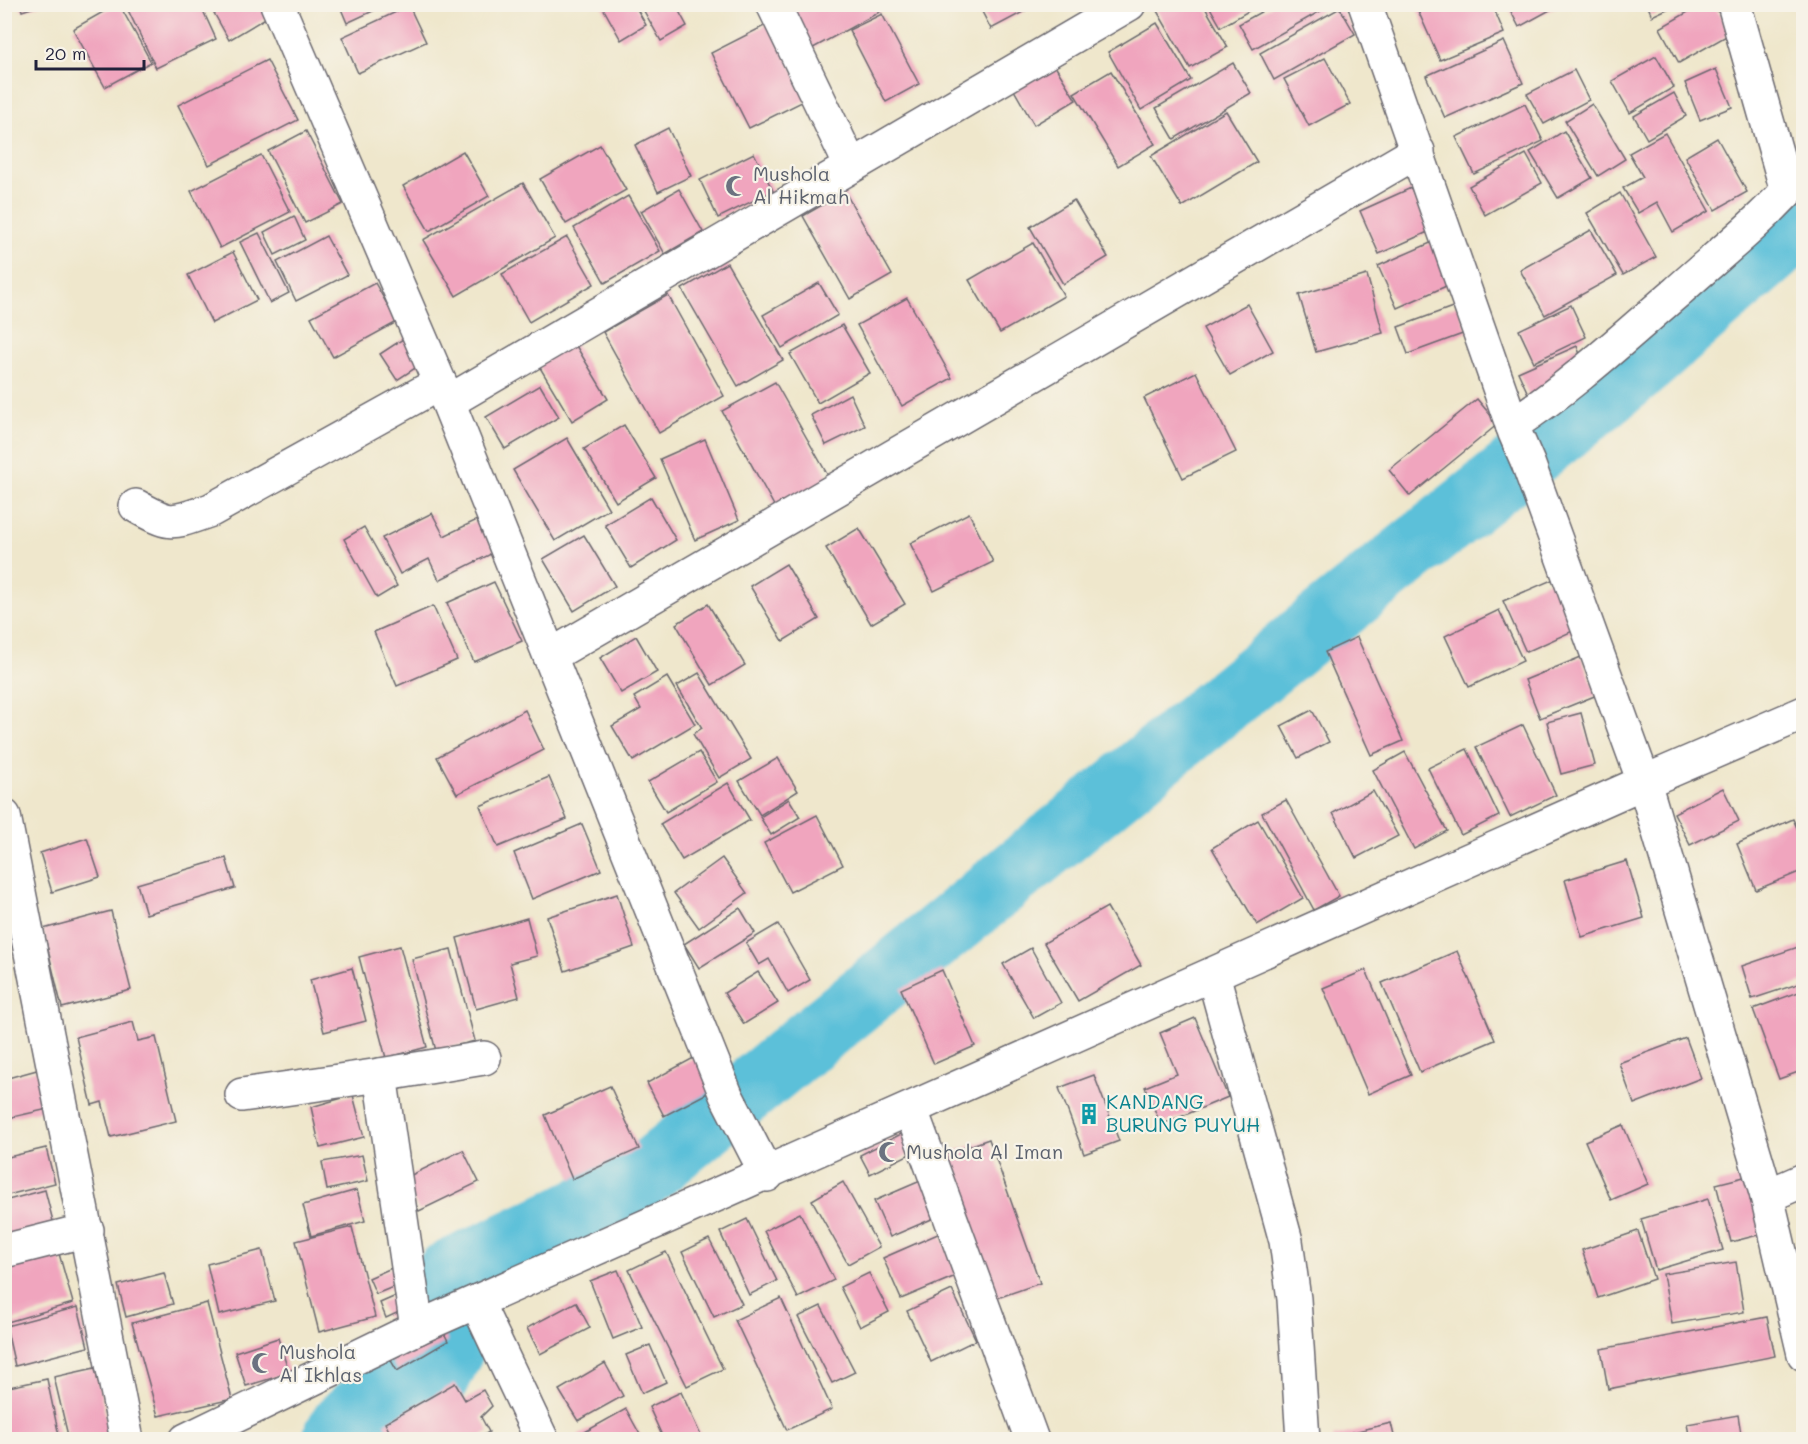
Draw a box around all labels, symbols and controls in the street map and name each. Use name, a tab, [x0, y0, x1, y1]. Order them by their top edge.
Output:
scale bar	[36, 33, 144, 71]
text: 20 m	[45, 41, 86, 65]
place label: Mushola Al Hikmah	[753, 160, 849, 209]
mosque icon: Mushola Al Hikmah	[724, 174, 748, 198]
place label: KANDANG BURUNG PUYUH	[1106, 1088, 1260, 1137]
building icon: KANDANG BURUNG PUYUH	[1077, 1102, 1101, 1126]
place label: Mushola Al Iman	[906, 1138, 1063, 1164]
mosque icon: Mushola Al Iman	[877, 1140, 901, 1164]
place label: Mushola Al Ikhlas	[279, 1338, 362, 1387]
mosque icon: Mushola Al Ikhlas	[250, 1351, 274, 1375]

